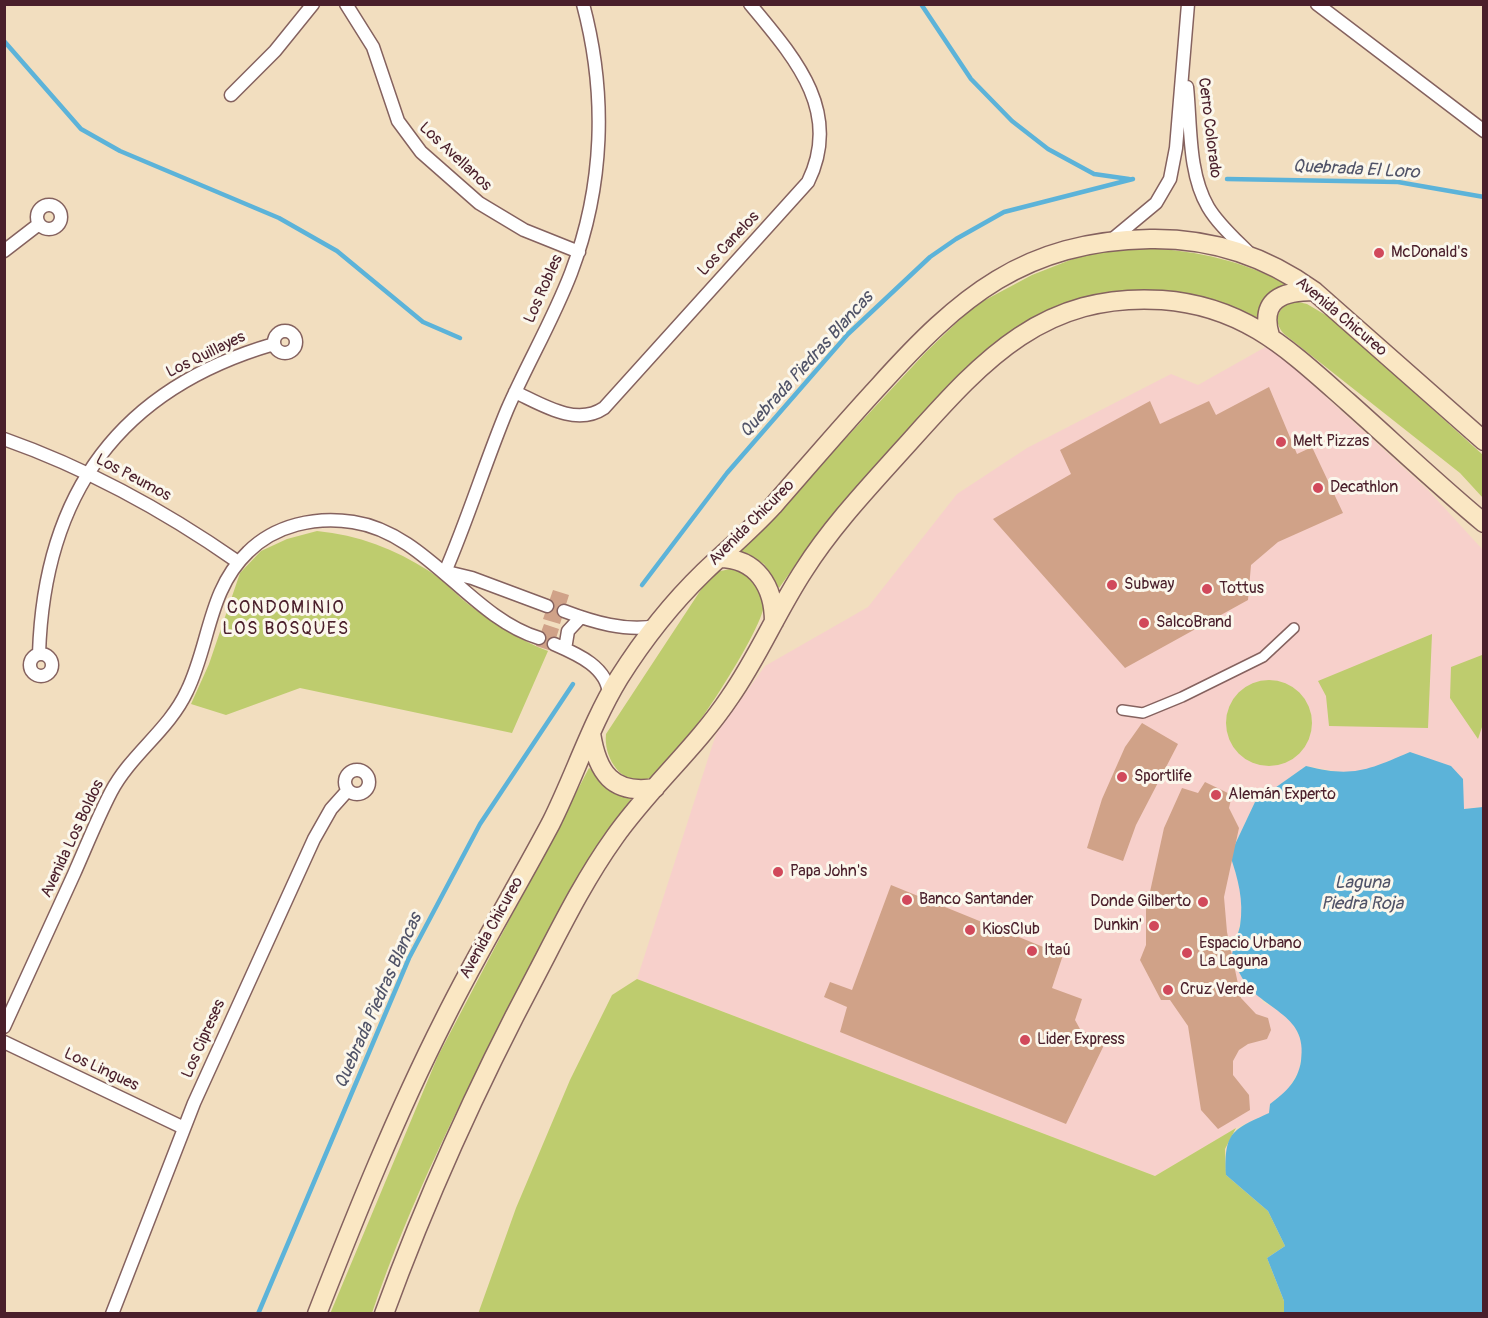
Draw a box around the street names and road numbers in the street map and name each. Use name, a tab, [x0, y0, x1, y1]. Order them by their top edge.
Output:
street label: Cerro Colorado	[1193, 77, 1225, 179]
street label: Los Avellanos	[415, 118, 495, 196]
street label: Los Canelos	[694, 208, 764, 280]
street label: Los Robles	[520, 252, 568, 326]
street label: Avenida Chicureo	[1291, 273, 1391, 361]
street label: Los Quillayes	[163, 328, 249, 382]
street label: Los Peumos	[92, 450, 174, 506]
street label: Avenida Chicureo	[705, 476, 799, 570]
street label: Avenida Los Boldos	[37, 777, 109, 901]
street label: Avenida Chicureo	[456, 874, 528, 982]
street label: Los Cipreses	[178, 997, 230, 1081]
street label: Los Lingues	[61, 1044, 141, 1096]

